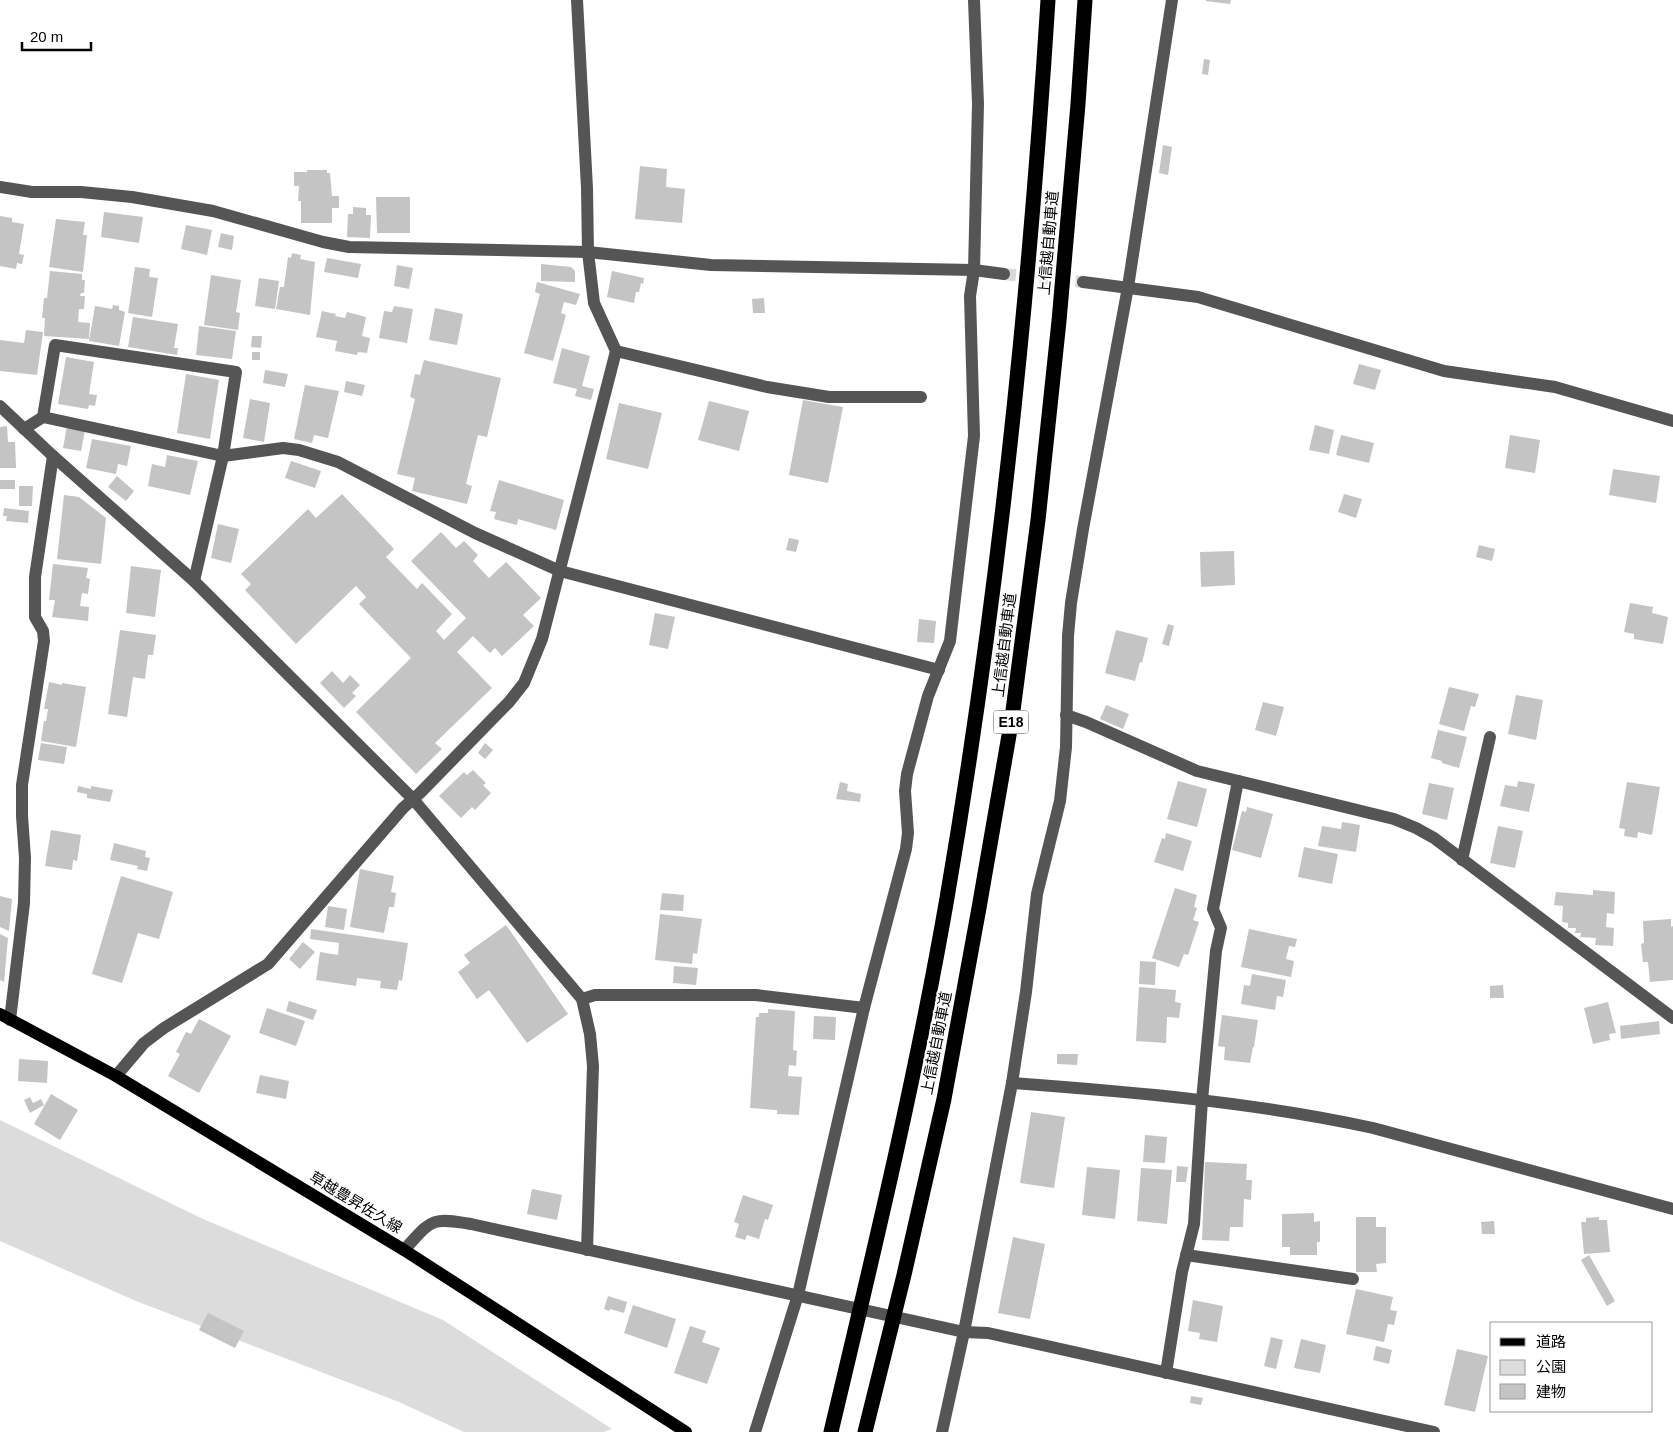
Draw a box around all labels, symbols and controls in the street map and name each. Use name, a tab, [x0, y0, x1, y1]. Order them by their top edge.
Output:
scale bar	[22, 20, 91, 52]
text: 20 m	[30, 28, 63, 45]
street label: 上信越自動車道	[1035, 190, 1061, 296]
street label: 上信越自動車道	[989, 592, 1019, 698]
road number: E18	[994, 710, 1028, 734]
street label: 上信越自動車道	[918, 990, 954, 1096]
street label: 草越豊昇佐久線	[307, 1168, 405, 1236]
legend	[1490, 1322, 1653, 1412]
text: 道路	[1536, 1333, 1566, 1350]
text: 公園	[1536, 1358, 1566, 1375]
text: 建物	[1536, 1383, 1566, 1400]

